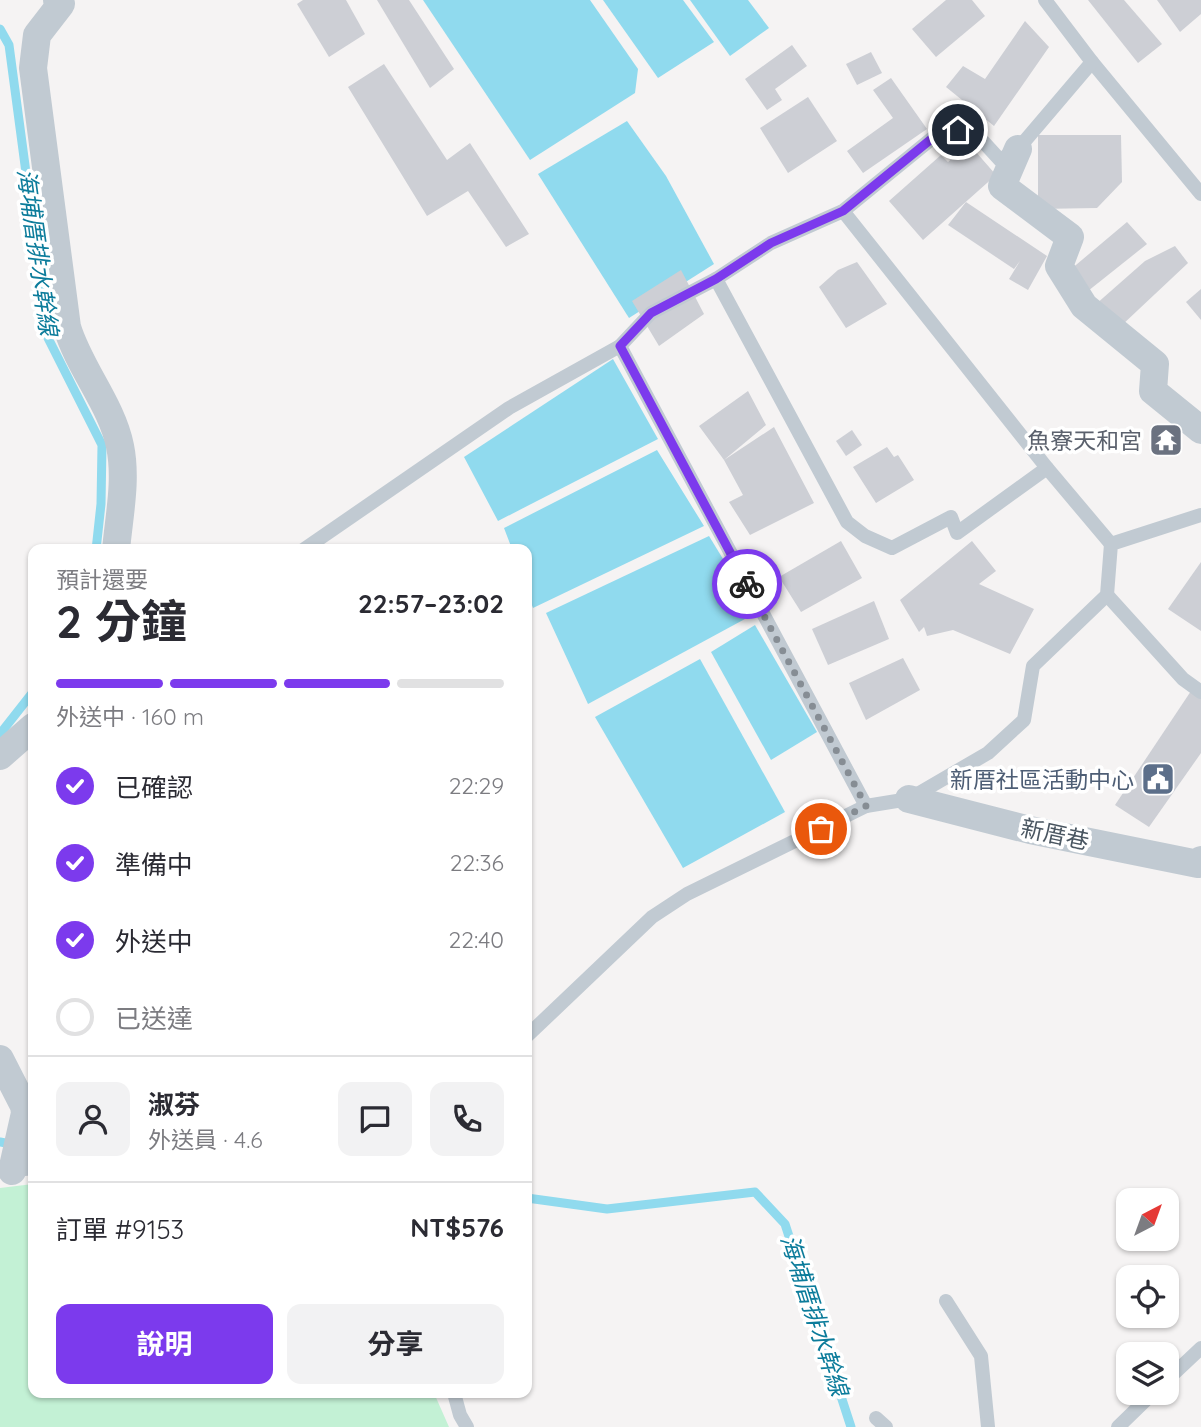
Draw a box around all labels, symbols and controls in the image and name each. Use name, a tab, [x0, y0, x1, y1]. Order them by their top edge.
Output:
pin	[928, 100, 988, 160]
icon: home	[939, 111, 977, 149]
water label: 海埔厝排水幹線	[11, 167, 65, 340]
temple icon: 魚寮天和宮	[1147, 421, 1185, 459]
place label: 魚寮天和宮	[1027, 426, 1142, 455]
courier	[712, 549, 782, 619]
text: 預計還要	[56, 565, 148, 594]
icon: bike	[728, 565, 766, 603]
text: 22:57–23:02	[358, 587, 504, 620]
text: 2 分鐘	[56, 592, 187, 650]
text: 外送中 · 160 m	[56, 702, 204, 731]
public building icon: 新厝社區活動中心	[1139, 760, 1177, 798]
place label: 新厝社區活動中心	[950, 765, 1134, 794]
icon: check	[56, 767, 94, 805]
text: 已確認	[115, 771, 193, 804]
text: 22:29	[449, 771, 504, 800]
pin	[791, 799, 851, 859]
icon: bag	[802, 810, 840, 848]
street label: 新厝巷	[1018, 813, 1092, 855]
icon: check	[56, 844, 94, 882]
text: 準備中	[115, 848, 193, 881]
text: 22:36	[450, 848, 504, 877]
icon: check	[56, 921, 94, 959]
text: 外送中	[115, 925, 193, 958]
text: 22:40	[448, 925, 504, 954]
text: 已送達	[115, 1002, 193, 1035]
button: person	[56, 1082, 130, 1156]
button: chat	[338, 1082, 412, 1156]
button: phone	[430, 1082, 504, 1156]
text: 淑芬	[148, 1088, 200, 1121]
text: 外送員 · 4.6	[148, 1125, 263, 1154]
north arrow	[1116, 1188, 1180, 1251]
map controls	[1116, 1188, 1179, 1405]
text: NT$576	[410, 1211, 504, 1244]
text: 訂單 #9153	[56, 1213, 184, 1246]
water label: 海埔厝排水幹線	[775, 1230, 856, 1402]
button: locate	[1116, 1265, 1179, 1328]
button: 說明	[56, 1304, 273, 1384]
button: 分享	[287, 1304, 504, 1384]
button: layers	[1116, 1342, 1179, 1405]

